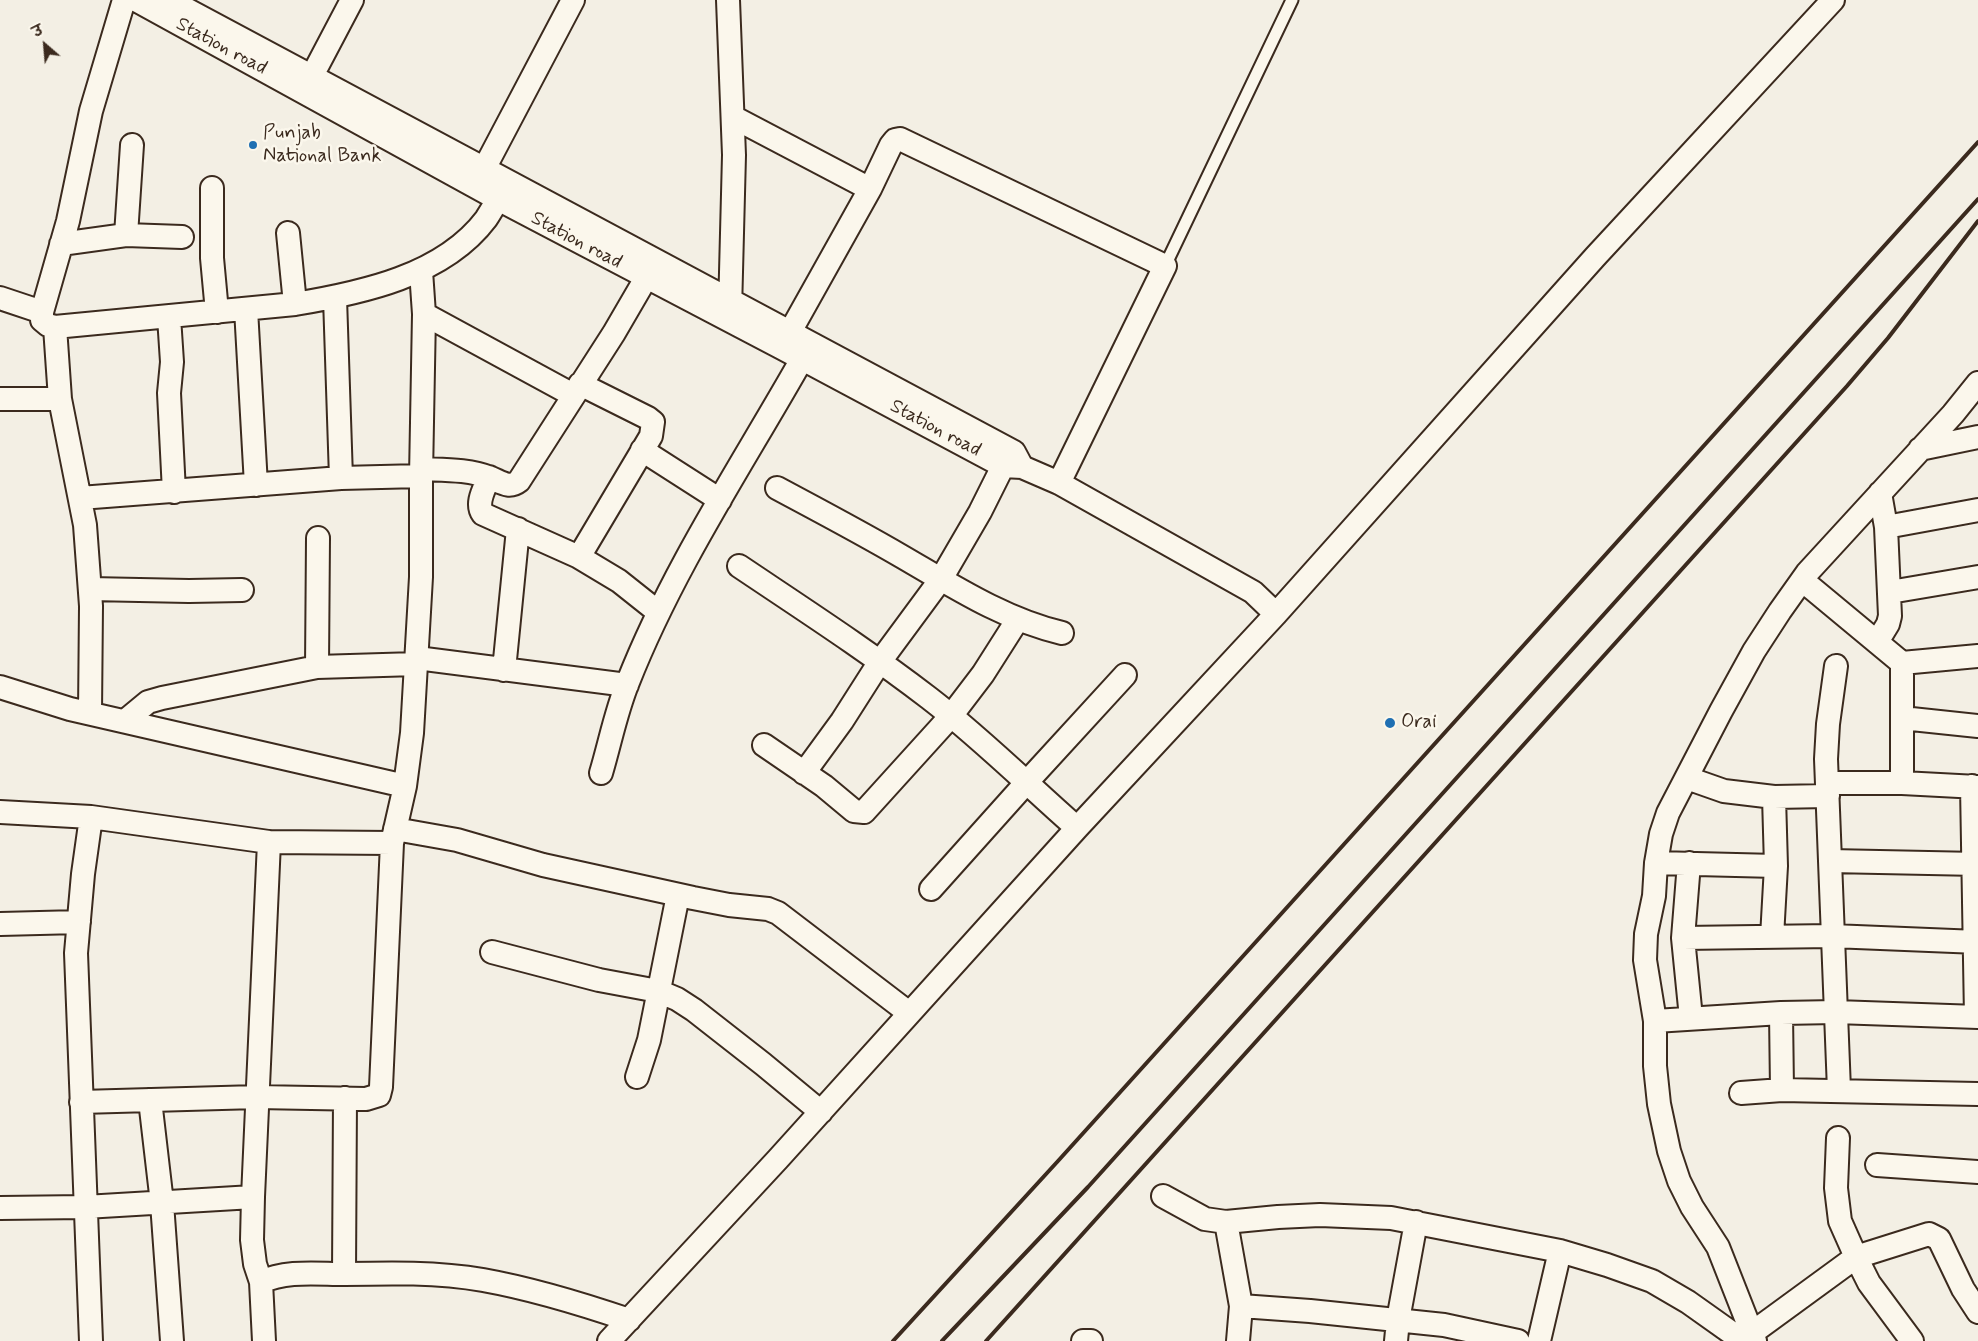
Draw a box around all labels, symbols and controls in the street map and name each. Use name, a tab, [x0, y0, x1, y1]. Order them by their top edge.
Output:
street label: Station road	[171, 13, 271, 81]
north arrow	[20, 20, 70, 70]
text: उ	[30, 22, 46, 42]
place label: Punjab National Bank	[263, 122, 382, 169]
marker: Punjab National Bank	[247, 139, 259, 151]
street label: Station road	[526, 207, 626, 275]
street label: Station road	[885, 395, 985, 463]
place label: Orai	[1401, 711, 1437, 735]
marker: Orai	[1383, 716, 1397, 730]

